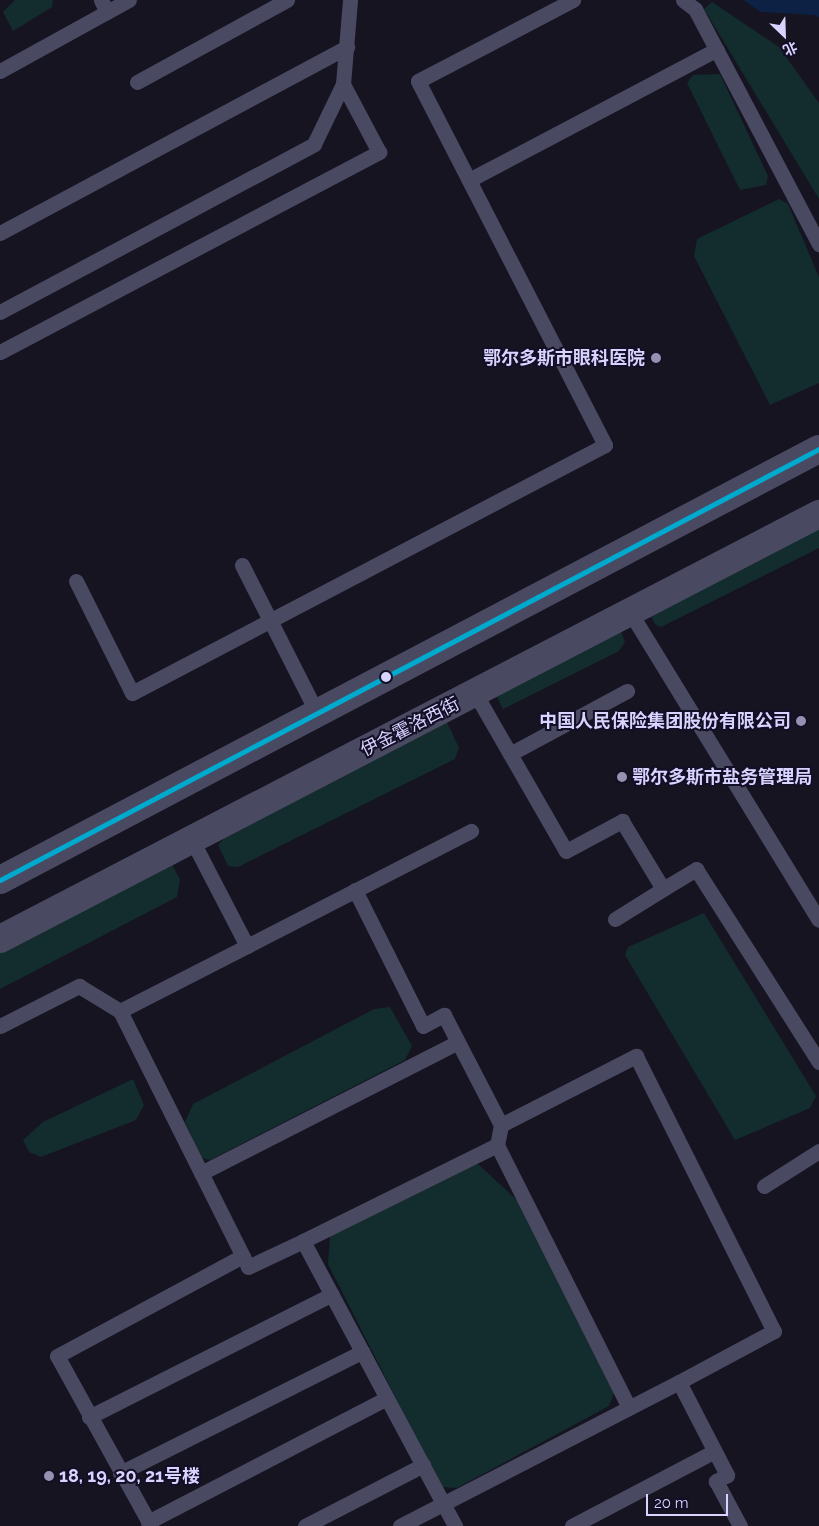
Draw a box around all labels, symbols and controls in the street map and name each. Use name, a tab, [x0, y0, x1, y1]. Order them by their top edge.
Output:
north arrow	[759, 10, 809, 60]
text: 北	[780, 39, 800, 59]
place label: 鄂尔多斯市眼科医院	[483, 347, 645, 369]
marker: 鄂尔多斯市眼科医院	[649, 351, 663, 365]
unlabelled marker	[381, 672, 391, 682]
street label: 伊金霍洛西街	[357, 693, 463, 761]
place label: 中国人民保险集团股份有限公司	[539, 710, 791, 732]
marker: 中国人民保险集团股份有限公司	[795, 715, 807, 727]
place label: 鄂尔多斯市盐务管理局	[632, 766, 812, 788]
marker: 鄂尔多斯市盐务管理局	[616, 771, 628, 783]
place label: 18, 19, 20, 21号楼	[59, 1465, 200, 1487]
marker: 18, 19, 20, 21号楼	[43, 1470, 55, 1482]
scale bar	[649, 1484, 732, 1516]
text: 20 m	[654, 1494, 689, 1512]

